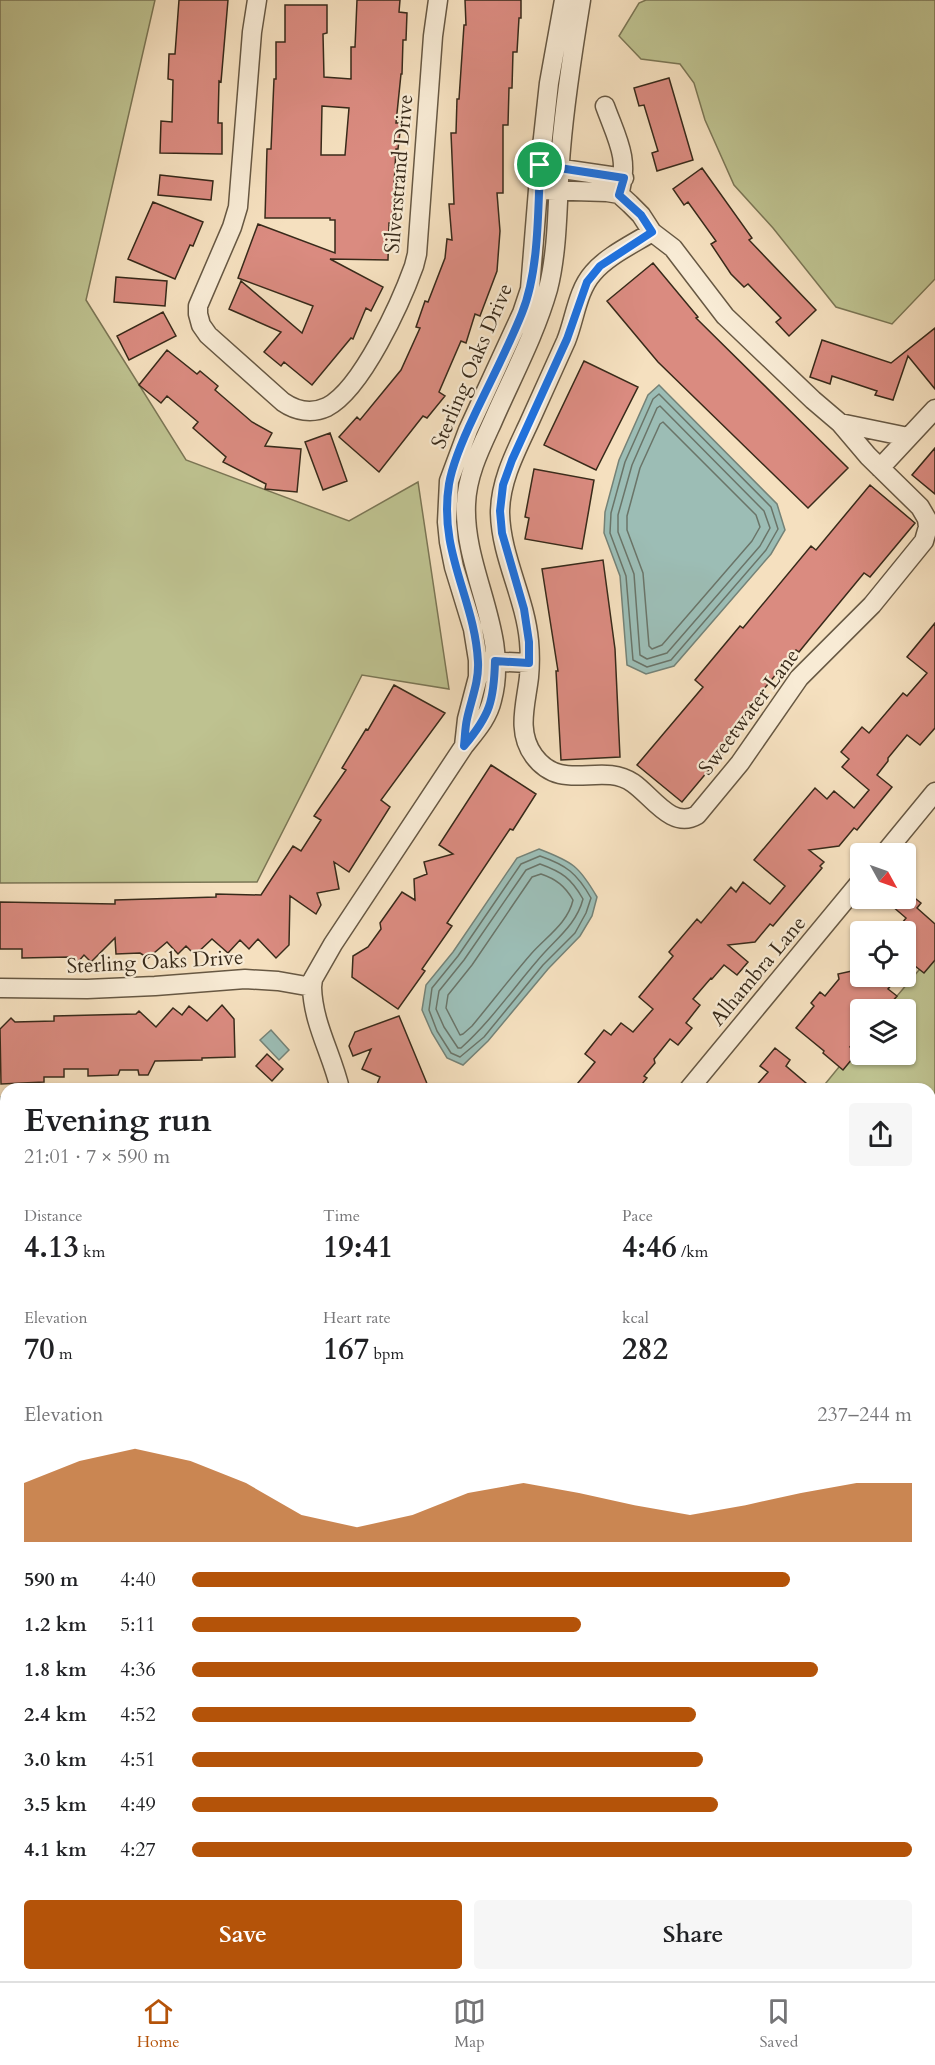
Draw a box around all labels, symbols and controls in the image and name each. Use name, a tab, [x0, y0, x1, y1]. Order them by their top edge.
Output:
street label: Silverstrand Drive	[378, 93, 420, 255]
pin	[514, 139, 565, 190]
icon: arrive	[523, 148, 556, 181]
street label: Sterling Oaks Drive	[424, 279, 520, 453]
street label: Sweetwater Lane	[692, 643, 806, 781]
north arrow	[850, 843, 916, 909]
map controls	[850, 843, 916, 1065]
street label: Alhambra Lane	[703, 910, 813, 1032]
button: locate	[850, 921, 916, 987]
street label: Sterling Oaks Drive	[66, 943, 244, 981]
button: layers	[850, 999, 916, 1065]
text: Evening run	[24, 1098, 212, 1143]
button: share	[849, 1103, 912, 1166]
text: 21:01 · 7 × 590 m	[24, 1143, 170, 1170]
text: Distance	[24, 1205, 82, 1227]
text: Time	[323, 1205, 360, 1227]
text: Pace	[622, 1205, 653, 1227]
text: 4.13	[24, 1227, 79, 1268]
text: 19:41	[323, 1227, 393, 1268]
text: 4:46	[622, 1227, 677, 1268]
text: km	[79, 1241, 105, 1263]
text: /km	[677, 1241, 708, 1263]
text: Elevation	[24, 1307, 88, 1329]
text: Heart rate	[323, 1307, 391, 1329]
text: kcal	[622, 1307, 649, 1329]
text: 70	[24, 1329, 55, 1370]
text: 167	[323, 1329, 369, 1370]
text: 282	[622, 1329, 668, 1370]
text: m	[55, 1343, 73, 1365]
text: bpm	[369, 1343, 404, 1365]
text: Elevation	[24, 1401, 103, 1428]
text: 237–244 m	[817, 1401, 912, 1428]
text: 590 m	[24, 1566, 79, 1593]
text: 4:40	[120, 1566, 156, 1593]
text: 1.2 km	[24, 1611, 87, 1638]
text: 5:11	[120, 1611, 156, 1638]
text: 1.8 km	[24, 1656, 87, 1683]
text: 4:36	[120, 1656, 156, 1683]
text: 2.4 km	[24, 1701, 87, 1728]
text: 4:52	[120, 1701, 156, 1728]
text: 3.0 km	[24, 1746, 87, 1773]
text: 4:51	[120, 1746, 156, 1773]
text: 3.5 km	[24, 1791, 87, 1818]
text: 4:49	[120, 1791, 156, 1818]
text: 4.1 km	[24, 1836, 87, 1863]
text: 4:27	[120, 1836, 156, 1863]
button: Save	[24, 1900, 462, 1969]
button: Share	[474, 1900, 912, 1969]
tab: Home	[137, 1995, 180, 2053]
tab: Map	[453, 1995, 486, 2053]
tab: Saved	[759, 1995, 798, 2053]

